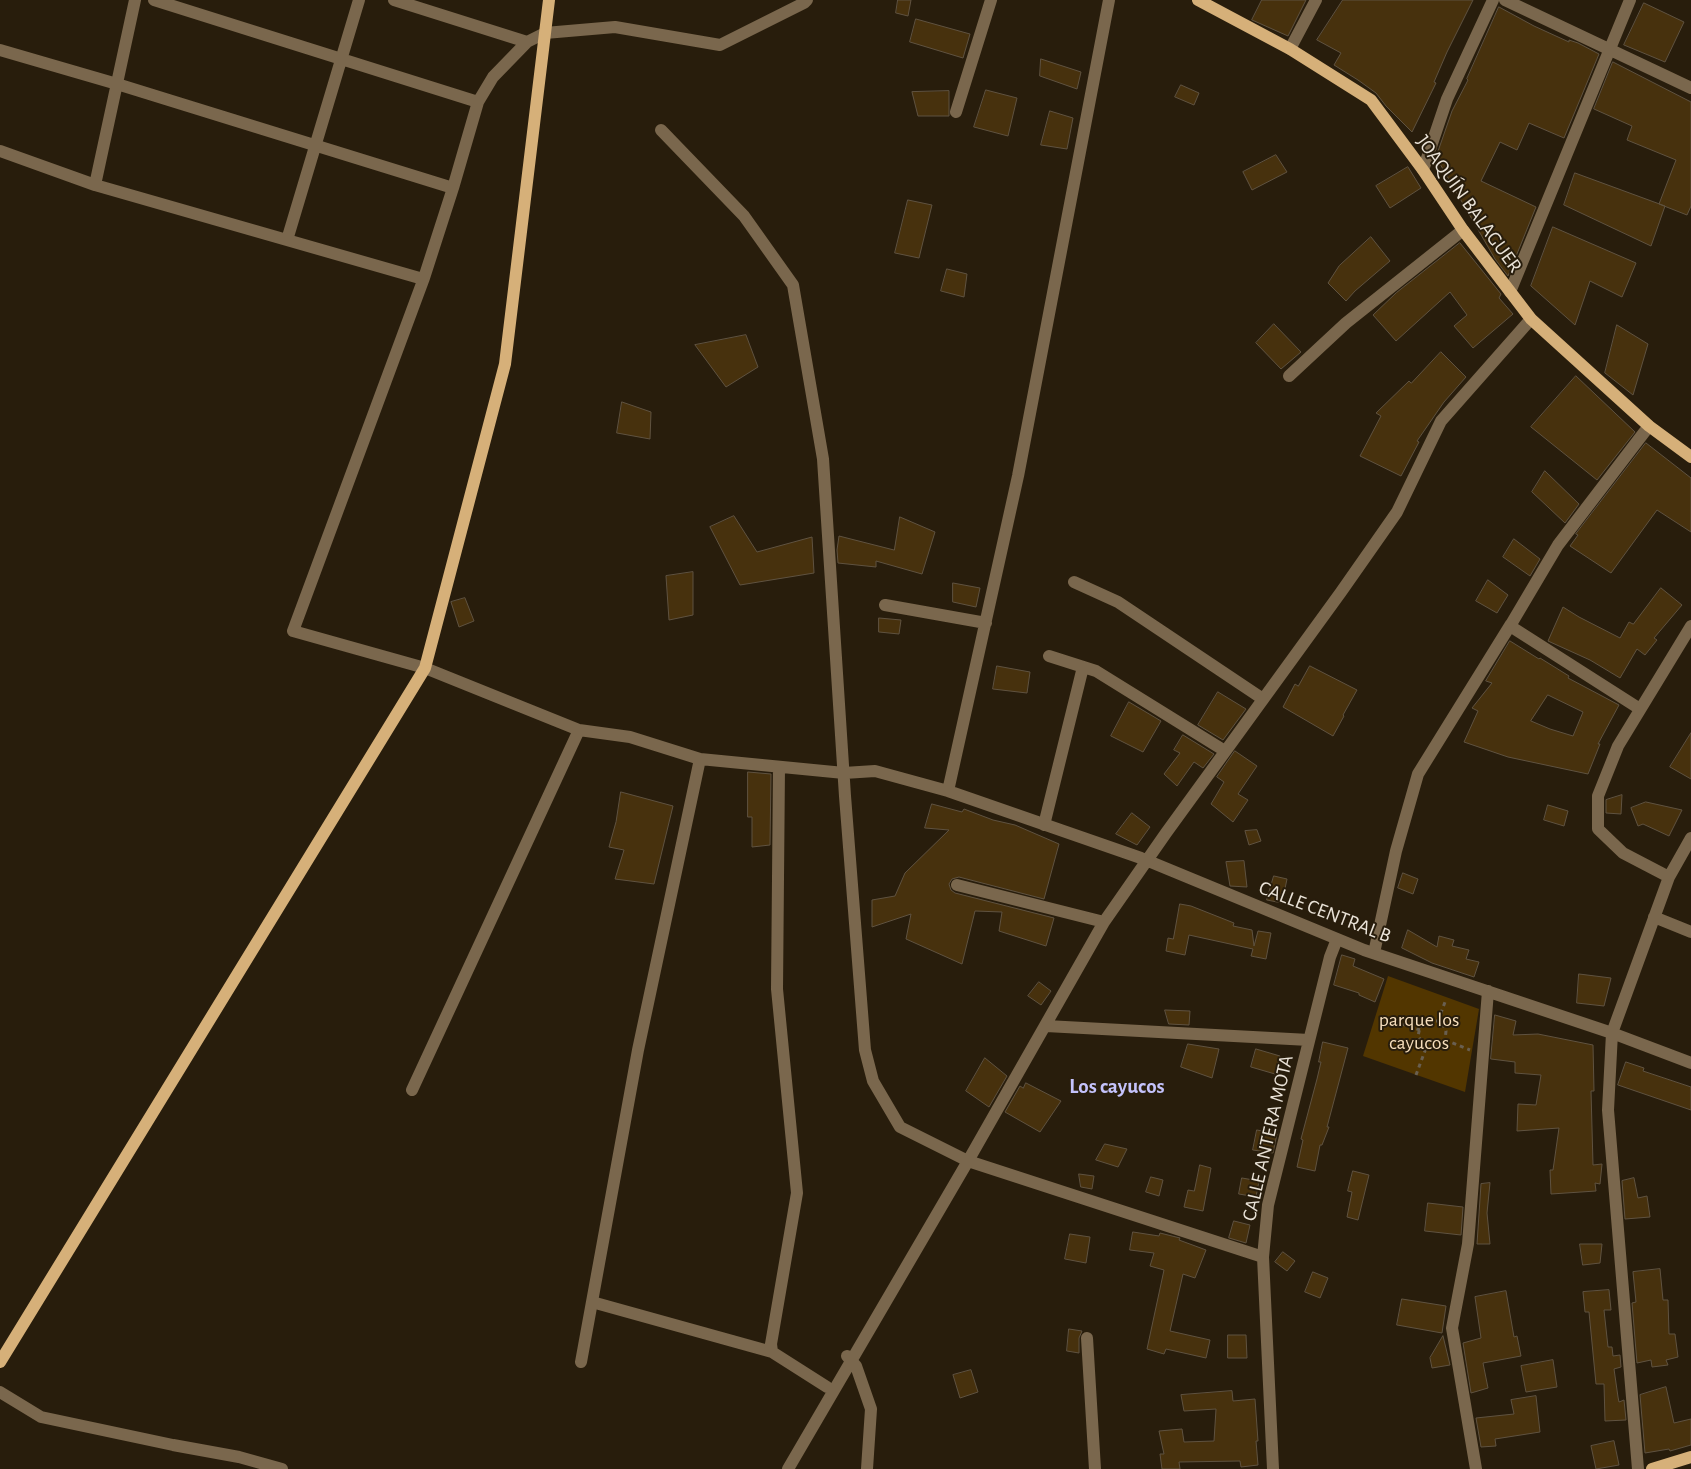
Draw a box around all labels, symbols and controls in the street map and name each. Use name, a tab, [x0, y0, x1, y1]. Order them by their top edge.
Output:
street label: JOAQUÍN BALAGUER	[1411, 130, 1527, 278]
street label: CALLE CENTRAL B	[1255, 876, 1395, 948]
park label: parque los cayucos	[1379, 1008, 1459, 1055]
street label: CALLE ANTERA MOTA	[1237, 1053, 1299, 1223]
district label: Los cayucos	[1069, 1074, 1165, 1100]

